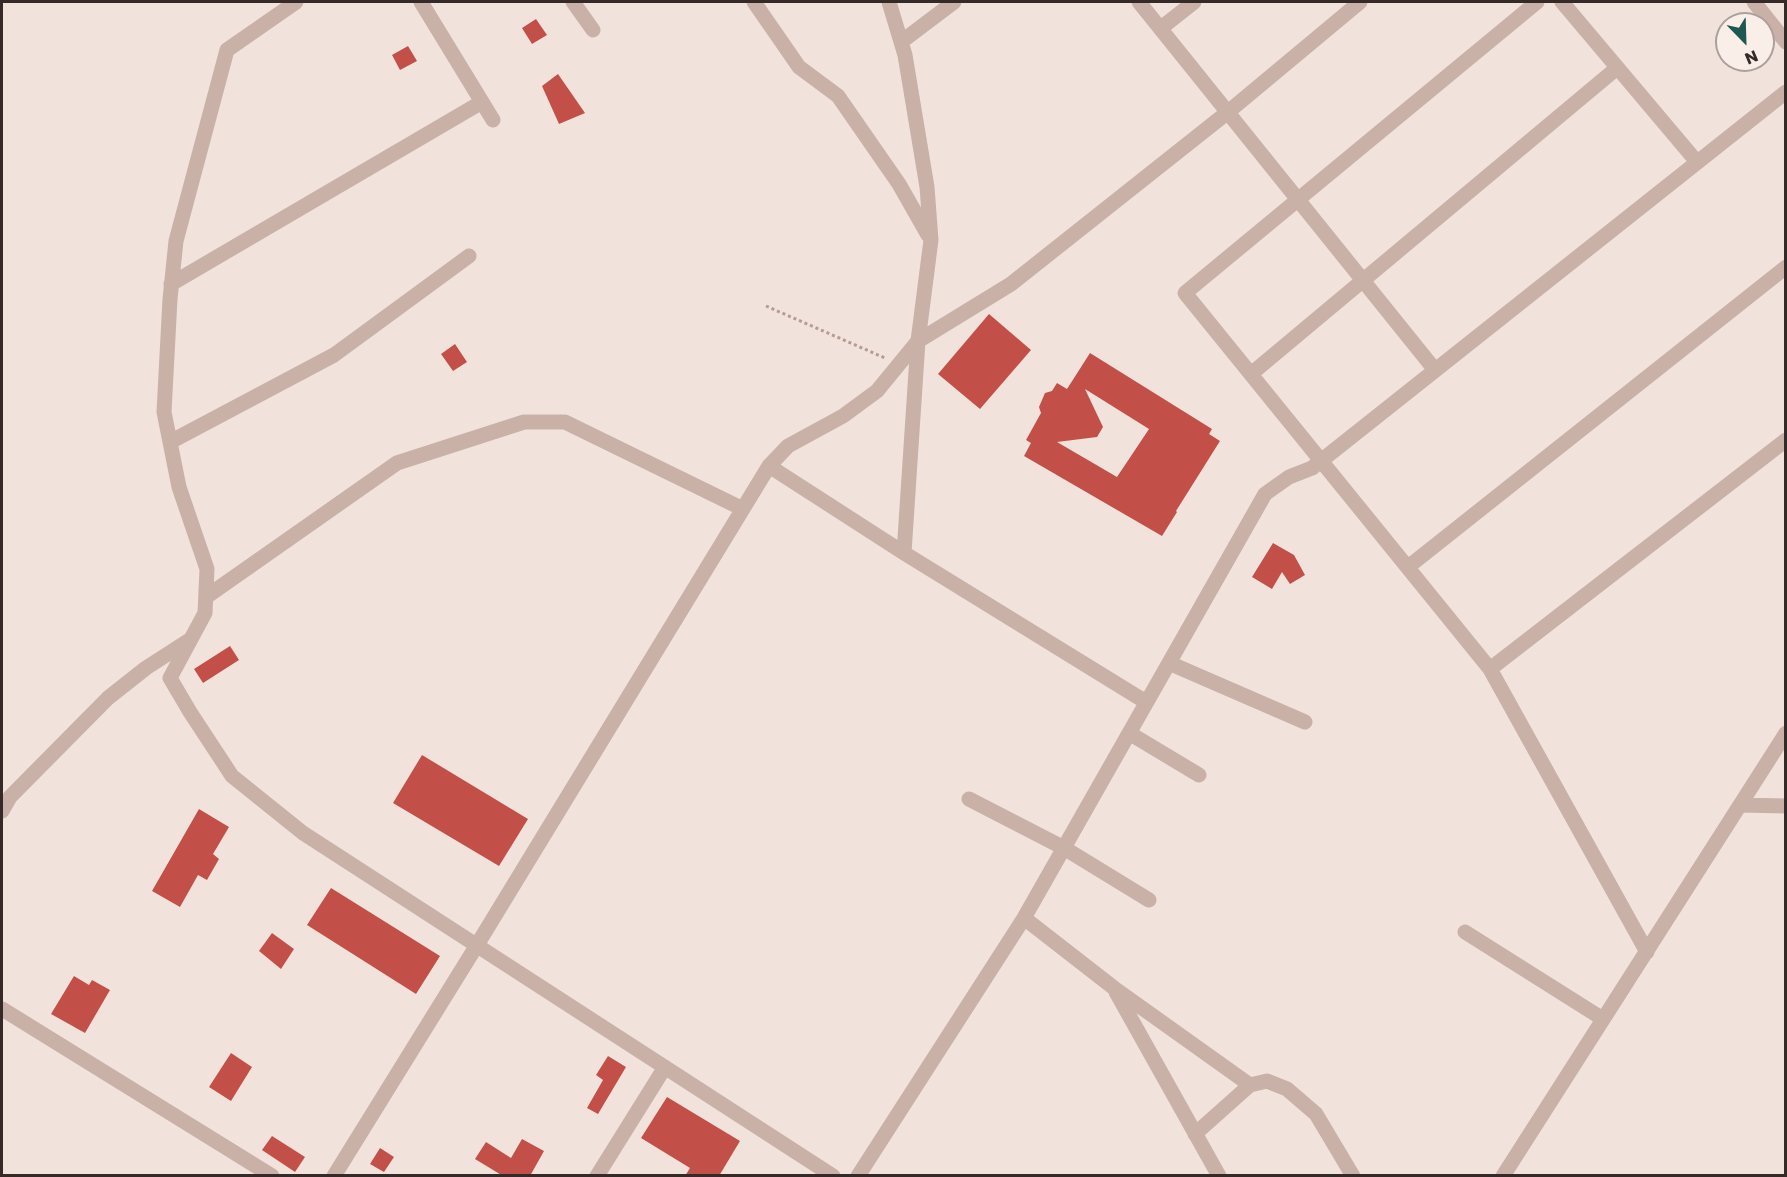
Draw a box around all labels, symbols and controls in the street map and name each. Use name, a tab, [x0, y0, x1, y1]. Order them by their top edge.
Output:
north arrow	[1715, 12, 1775, 72]
text: N	[1741, 44, 1761, 70]

